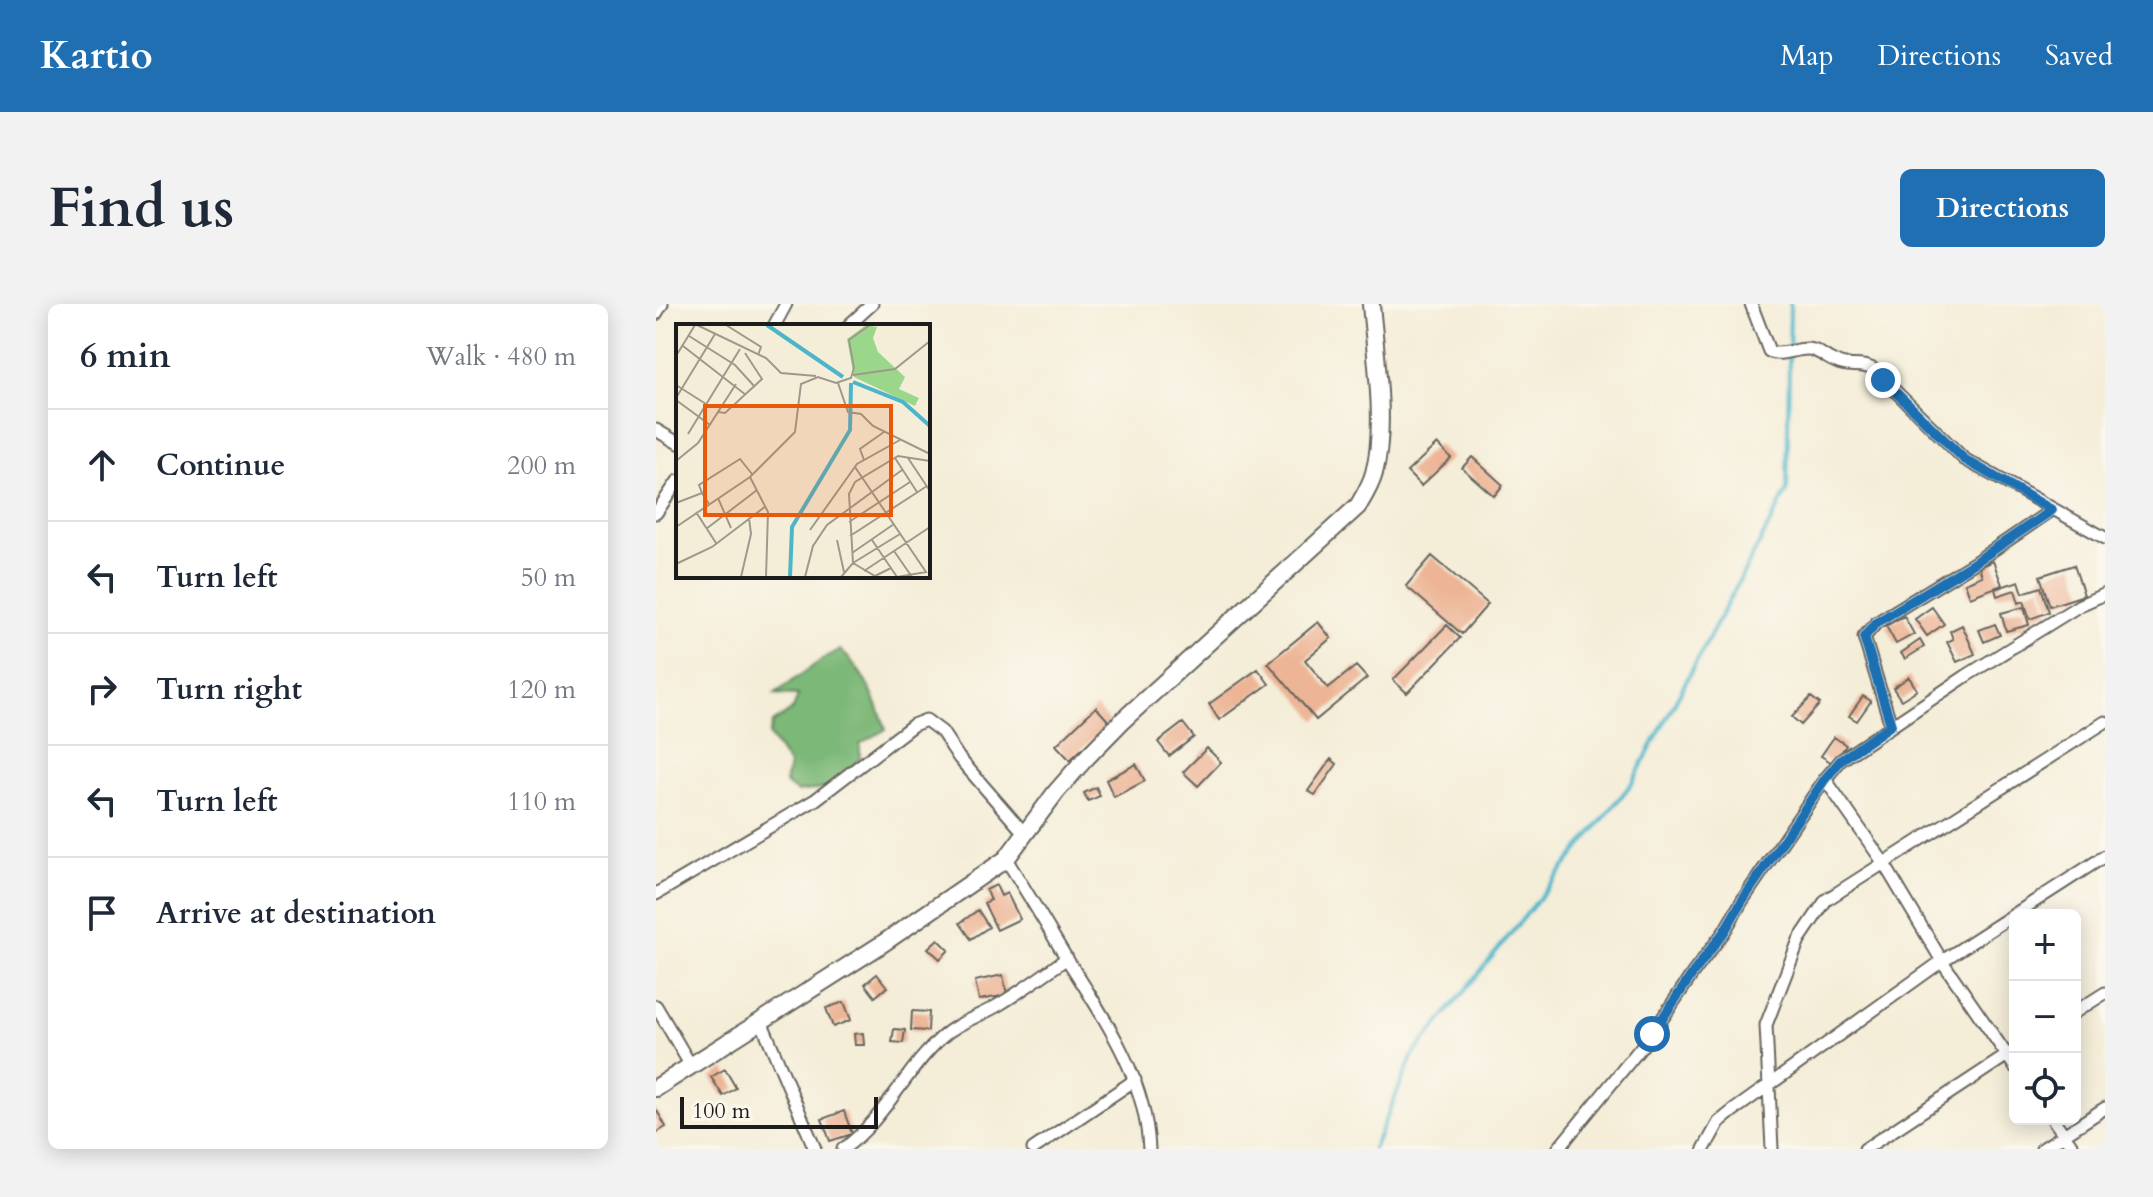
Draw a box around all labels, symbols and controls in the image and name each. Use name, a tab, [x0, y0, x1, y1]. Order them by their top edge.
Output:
text: Kartio	[40, 30, 153, 82]
text: Map	[1780, 37, 1834, 75]
text: Directions	[1878, 37, 2001, 75]
text: Saved	[2045, 37, 2113, 75]
button: Directions	[1900, 169, 2105, 247]
text: Find us	[48, 171, 234, 246]
inset map	[676, 324, 930, 578]
text: 6 min	[80, 333, 171, 379]
text: Walk · 480 m	[426, 339, 576, 374]
route end	[1865, 362, 1901, 398]
icon: ahead	[80, 443, 124, 487]
text: Continue	[156, 445, 285, 486]
text: 200 m	[507, 448, 576, 483]
icon: left	[80, 555, 124, 599]
text: Turn left	[156, 557, 278, 598]
text: 50 m	[520, 560, 576, 595]
icon: right	[80, 667, 124, 711]
text: Turn right	[156, 669, 302, 710]
text: 120 m	[507, 672, 576, 707]
icon: left	[80, 779, 124, 823]
text: Turn left	[156, 781, 278, 822]
text: 110 m	[507, 784, 576, 819]
icon: arrive	[80, 891, 124, 935]
text: Arrive at destination	[156, 893, 436, 934]
map controls	[2009, 909, 2081, 1125]
button: +	[2009, 909, 2081, 981]
button: −	[2009, 981, 2081, 1053]
route start	[1634, 1016, 1670, 1052]
button: locate	[2009, 1053, 2081, 1125]
scale bar	[680, 1093, 878, 1129]
text: 100 m	[692, 1096, 750, 1126]

